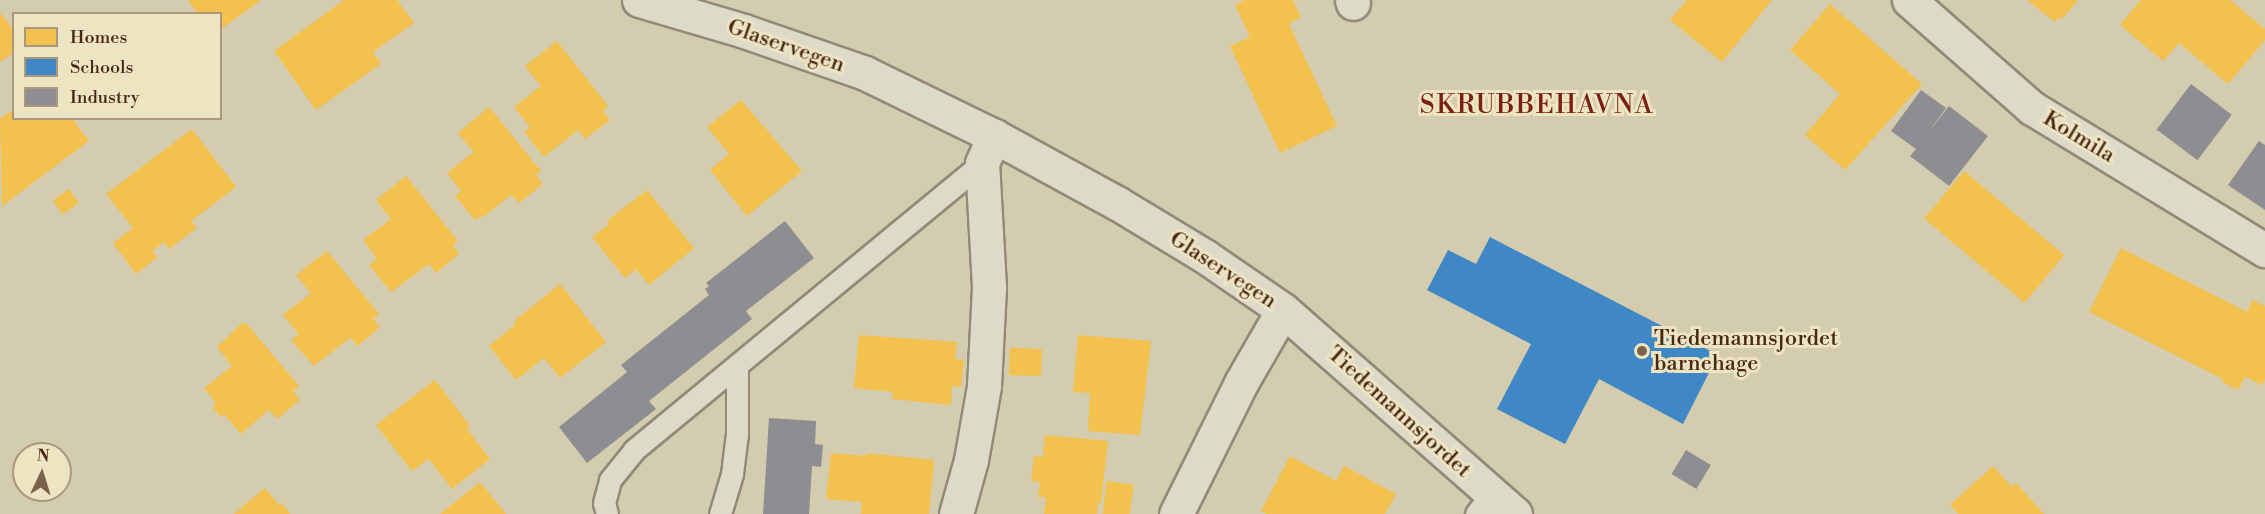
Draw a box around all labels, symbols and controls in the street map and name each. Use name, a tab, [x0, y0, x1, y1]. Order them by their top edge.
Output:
legend	[12, 12, 222, 120]
street label: Glaservegen	[724, 14, 848, 78]
text: Homes	[70, 26, 127, 49]
text: Schools	[70, 56, 133, 79]
text: Industry	[70, 86, 140, 109]
district label: SKRUBBEHAVNA	[1420, 90, 1654, 122]
street label: Kolmila	[2038, 105, 2120, 169]
street label: Glaservegen	[1165, 226, 1281, 314]
place label: Tiedemannsjordet barnehage	[1654, 325, 1838, 376]
street label: Tiedemannsjordet	[1322, 341, 1476, 483]
marker: Tiedemannsjordet barnehage	[1635, 344, 1649, 358]
north arrow	[12, 442, 72, 502]
text: N	[36, 446, 50, 466]

